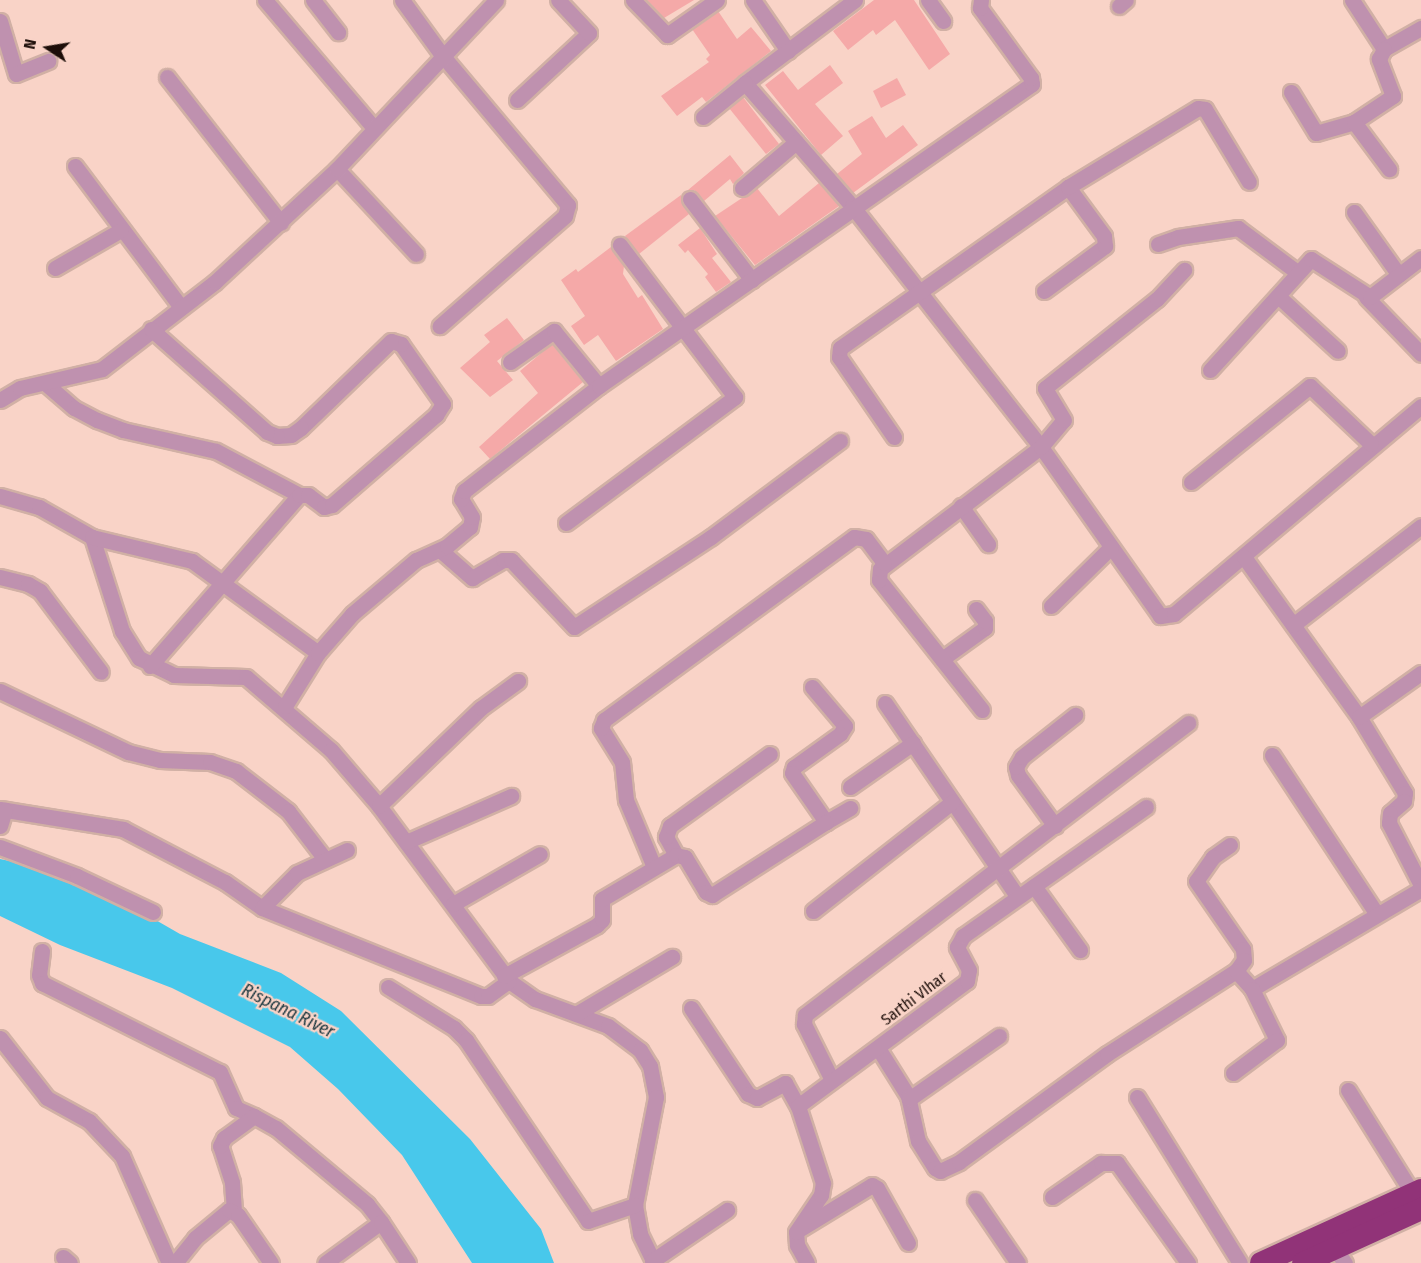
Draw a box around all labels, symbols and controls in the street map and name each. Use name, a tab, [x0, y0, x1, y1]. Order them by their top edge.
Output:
north arrow	[18, 18, 78, 78]
text: N	[20, 37, 40, 51]
street label: Sarthi VIhar	[877, 968, 951, 1030]
water label: Rispana River	[238, 979, 338, 1043]

